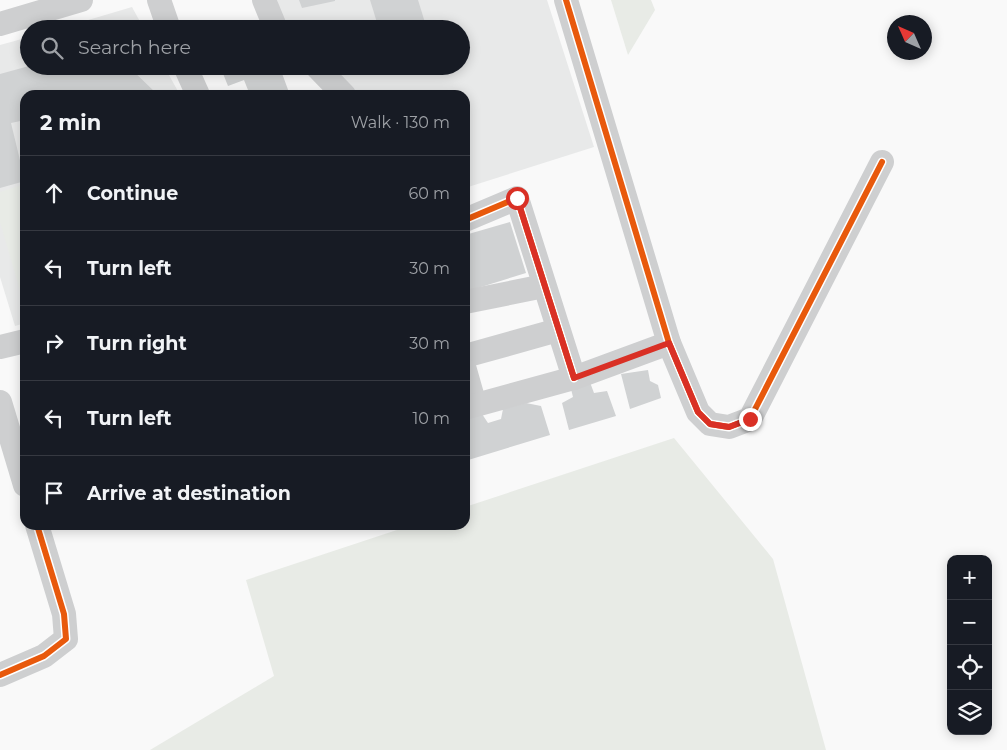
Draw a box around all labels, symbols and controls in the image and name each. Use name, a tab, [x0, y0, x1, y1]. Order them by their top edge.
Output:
north arrow	[887, 15, 932, 60]
search box	[20, 20, 470, 75]
icon: search	[38, 34, 66, 62]
text: Search here	[78, 36, 191, 59]
text: 2 min	[40, 110, 101, 135]
text: Walk · 130 m	[351, 113, 450, 132]
icon: ahead	[40, 179, 68, 207]
text: Continue	[87, 182, 178, 205]
text: 60 m	[408, 184, 450, 203]
route start	[506, 187, 529, 210]
icon: left	[40, 254, 68, 282]
text: Turn left	[87, 257, 172, 280]
text: 30 m	[409, 259, 450, 278]
icon: right	[40, 329, 68, 357]
text: Turn right	[87, 332, 187, 355]
text: 30 m	[409, 334, 450, 353]
icon: left	[40, 404, 68, 432]
text: Turn left	[87, 407, 172, 430]
route end	[739, 408, 762, 431]
text: 10 m	[412, 409, 450, 428]
icon: arrive	[40, 479, 68, 507]
text: Arrive at destination	[87, 482, 291, 505]
map controls	[947, 555, 992, 735]
button: +	[947, 555, 992, 600]
button: −	[947, 600, 992, 645]
button: locate	[947, 645, 992, 690]
button: layers	[947, 690, 992, 735]

